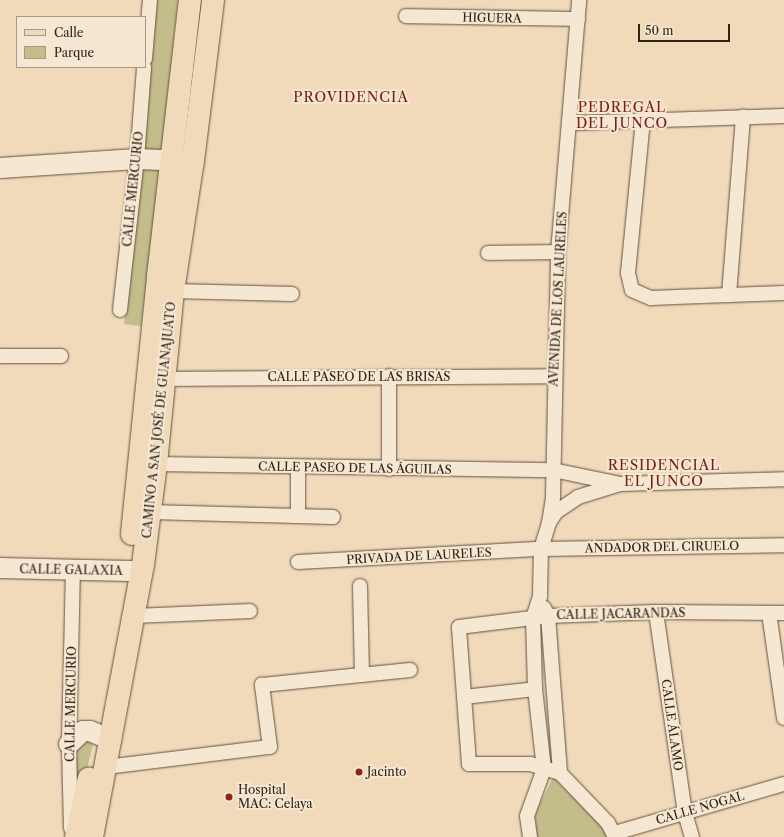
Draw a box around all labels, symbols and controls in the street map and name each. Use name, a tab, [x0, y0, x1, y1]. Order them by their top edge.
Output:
street label: HIGUERA	[462, 10, 522, 26]
legend	[16, 16, 146, 68]
scale bar	[640, 16, 732, 42]
text: 50 m	[645, 23, 674, 38]
text: Calle	[54, 25, 83, 40]
text: Parque	[54, 45, 94, 60]
district label: PROVIDENCIA	[293, 89, 409, 105]
district label: PEDREGAL DEL JUNCO	[576, 99, 668, 132]
street label: CALLE MERCURIO	[120, 131, 146, 247]
street label: AVENIDA DE LOS LAURELES	[546, 211, 570, 387]
street label: CAMINO A SAN JOSÉ DE GUANAJUATO	[139, 300, 179, 540]
street label: CALLE PASEO DE LAS BRISAS	[267, 370, 451, 384]
district label: RESIDENCIAL EL JUNCO	[608, 457, 720, 490]
street label: CALLE PASEO DE LAS ÁGUILAS	[258, 459, 452, 477]
street label: ANDADOR DEL CIRUELO	[584, 538, 740, 556]
street label: PRIVADA DE LAURELES	[346, 545, 492, 567]
street label: CALLE GALAXIA	[19, 562, 123, 578]
street label: CALLE JACARANDAS	[556, 606, 686, 622]
street label: CALLE MERCURIO	[63, 646, 79, 762]
street label: CALLE ÁLAMO	[658, 678, 686, 772]
place label: Jacinto	[367, 765, 406, 779]
marker: Jacinto	[354, 767, 364, 777]
place label: Hospital MAC: Celaya	[238, 783, 313, 811]
street label: CALLE NOGAL	[654, 788, 746, 828]
marker: Hospital MAC: Celaya	[223, 791, 235, 803]

